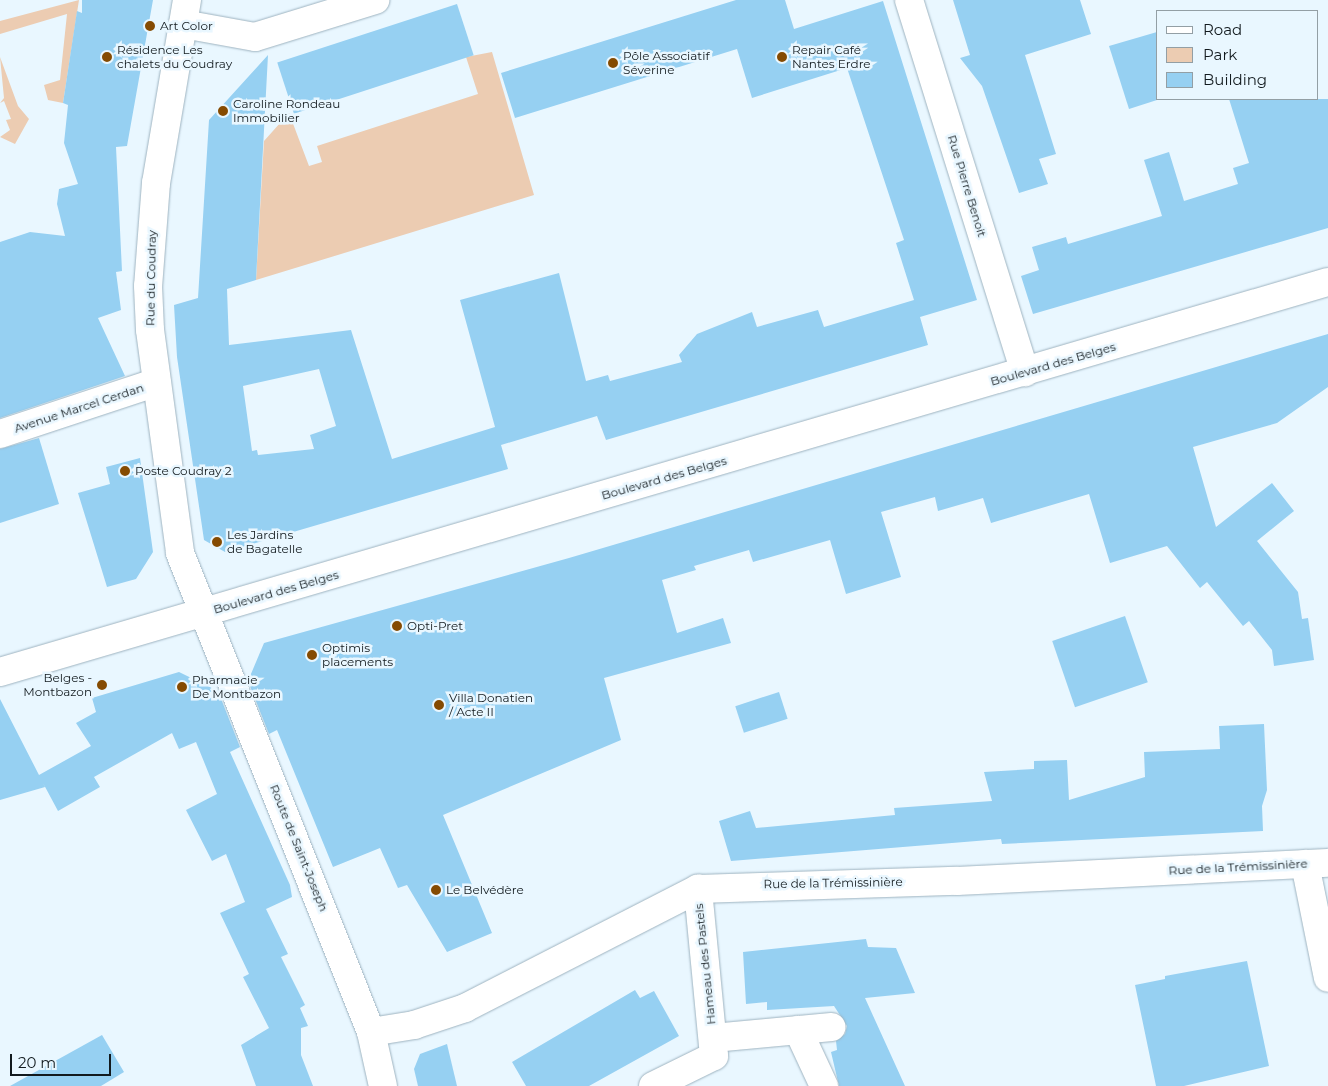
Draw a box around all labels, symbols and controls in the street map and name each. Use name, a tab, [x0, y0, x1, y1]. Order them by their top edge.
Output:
legend	[1156, 10, 1318, 100]
place label: Art Color	[160, 19, 213, 33]
marker: Art Color	[144, 20, 156, 32]
text: Road	[1203, 20, 1242, 39]
place label: Résidence Les chalets du Coudray	[117, 43, 232, 71]
place label: Repair Café Nantes Erdre	[792, 43, 871, 71]
text: Park	[1203, 45, 1237, 64]
place label: Pôle Associatif Séverine	[623, 49, 710, 77]
marker: Résidence Les chalets du Coudray	[101, 51, 113, 63]
marker: Repair Café Nantes Erdre	[776, 51, 788, 63]
marker: Pôle Associatif Séverine	[607, 57, 619, 69]
text: Building	[1203, 70, 1267, 89]
place label: Caroline Rondeau Immobilier	[233, 97, 340, 125]
marker: Caroline Rondeau Immobilier	[217, 105, 229, 117]
street label: Rue Pierre Benoit	[945, 133, 989, 239]
street label: Rue du Coudray	[143, 230, 159, 326]
street label: Boulevard des Belges	[989, 339, 1117, 389]
street label: Avenue Marcel Cerdan	[12, 380, 146, 436]
street label: Boulevard des Belges	[600, 453, 728, 503]
place label: Poste Coudray 2	[135, 464, 231, 478]
marker: Poste Coudray 2	[119, 465, 131, 477]
place label: Les Jardins de Bagatelle	[227, 528, 303, 556]
marker: Les Jardins de Bagatelle	[211, 536, 223, 548]
street label: Boulevard des Belges	[212, 567, 340, 617]
place label: Opti-Pret	[407, 619, 463, 633]
marker: Opti-Pret	[391, 620, 403, 632]
place label: Optimis placements	[322, 641, 393, 669]
marker: Optimis placements	[306, 649, 318, 661]
place label: Belges - Montbazon	[23, 671, 92, 699]
place label: Pharmacie De Montbazon	[192, 673, 281, 701]
marker: Belges - Montbazon	[96, 679, 108, 691]
marker: Pharmacie De Montbazon	[176, 681, 188, 693]
place label: Villa Donatien / Acte II	[449, 691, 533, 719]
marker: Villa Donatien / Acte II	[433, 699, 445, 711]
street label: Route de Saint-Joseph	[267, 782, 331, 914]
street label: Rue de la Trémissinière	[1168, 856, 1308, 878]
street label: Rue de la Trémissinière	[763, 875, 903, 891]
place label: Le Belvédère	[446, 883, 524, 897]
marker: Le Belvédère	[430, 884, 442, 896]
street label: Hameau des Pastels	[691, 903, 719, 1025]
scale bar	[12, 1044, 114, 1076]
text: 20 m	[18, 1053, 56, 1072]

